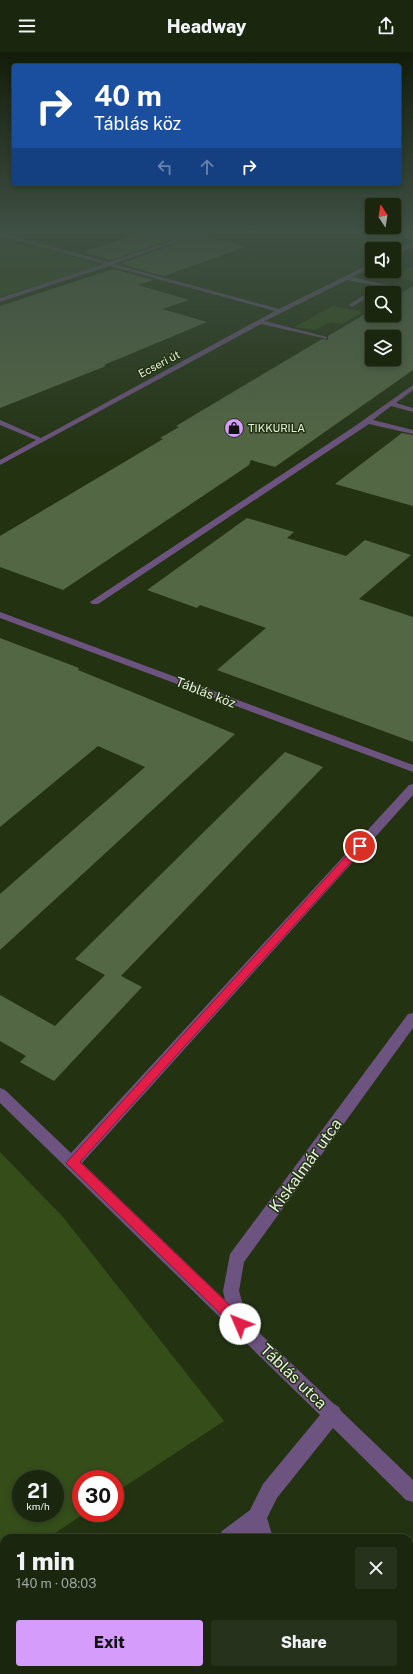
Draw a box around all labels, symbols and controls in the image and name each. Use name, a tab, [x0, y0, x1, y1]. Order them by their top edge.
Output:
icon: menu	[16, 15, 38, 37]
icon: share	[375, 15, 397, 37]
text: Headway	[167, 16, 246, 37]
text: 40 m	[94, 79, 162, 112]
icon: right	[28, 80, 80, 132]
text: Táblás köz	[94, 113, 181, 134]
icon: left	[154, 156, 176, 178]
icon: ahead	[196, 156, 218, 178]
icon: right	[238, 156, 260, 178]
north arrow	[365, 198, 401, 234]
map controls	[365, 198, 401, 366]
button: sound	[365, 242, 401, 278]
button: search	[365, 286, 401, 322]
button: layers	[365, 330, 401, 366]
street label: Ecseri út	[136, 348, 182, 380]
shop icon: TIKKURILA	[223, 417, 245, 439]
place label: TIKKURILA	[248, 422, 305, 434]
street label: Táblás köz	[174, 674, 238, 711]
pin	[343, 829, 377, 863]
icon: arrive	[349, 835, 371, 857]
street label: Kiskalmár utca	[265, 1115, 346, 1216]
position arrow	[219, 1303, 261, 1345]
street label: Táblás utca	[256, 1340, 331, 1413]
speed limit sign: 30	[72, 1470, 124, 1522]
text: 21	[27, 1479, 49, 1503]
text: km/h	[26, 1500, 50, 1512]
text: 1 min	[16, 1547, 75, 1575]
button: close	[355, 1547, 397, 1589]
text: 140 m · 08:03	[16, 1576, 96, 1591]
button: Exit	[16, 1620, 203, 1666]
button: Share	[211, 1620, 397, 1666]

